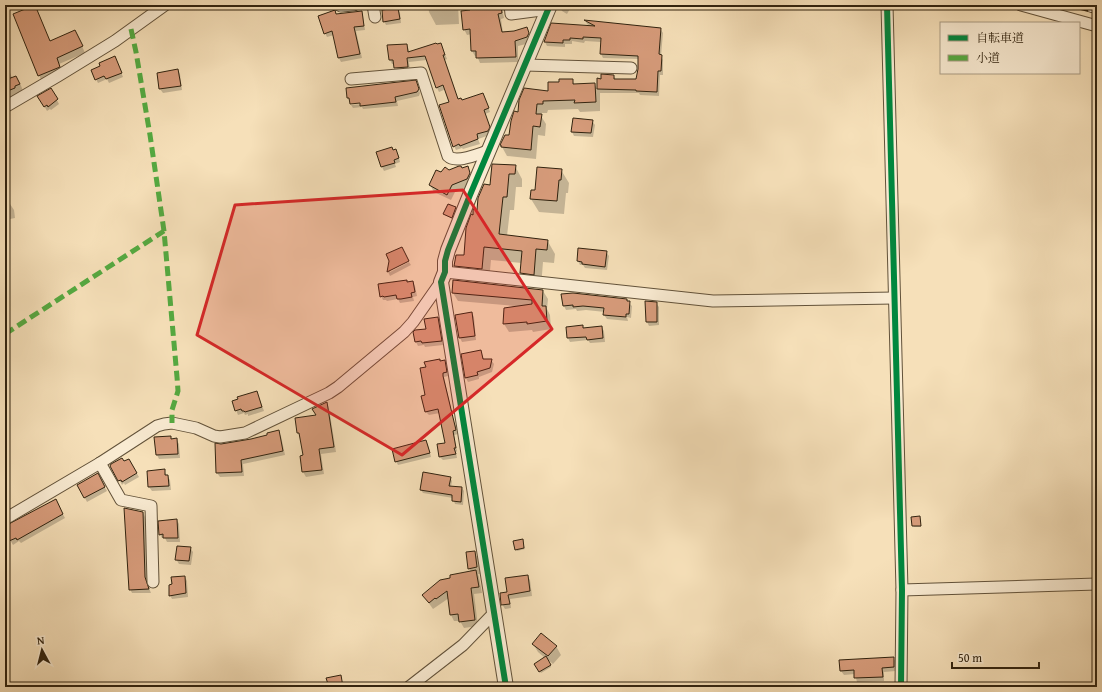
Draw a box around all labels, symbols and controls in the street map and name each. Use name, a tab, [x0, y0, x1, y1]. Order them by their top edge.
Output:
legend	[940, 22, 1080, 74]
text: 自転車道	[976, 29, 1024, 46]
text: 小道	[976, 49, 1000, 66]
north arrow	[22, 630, 62, 670]
text: N	[36, 632, 46, 648]
scale bar	[952, 644, 1039, 670]
text: 50 m	[958, 649, 982, 666]

